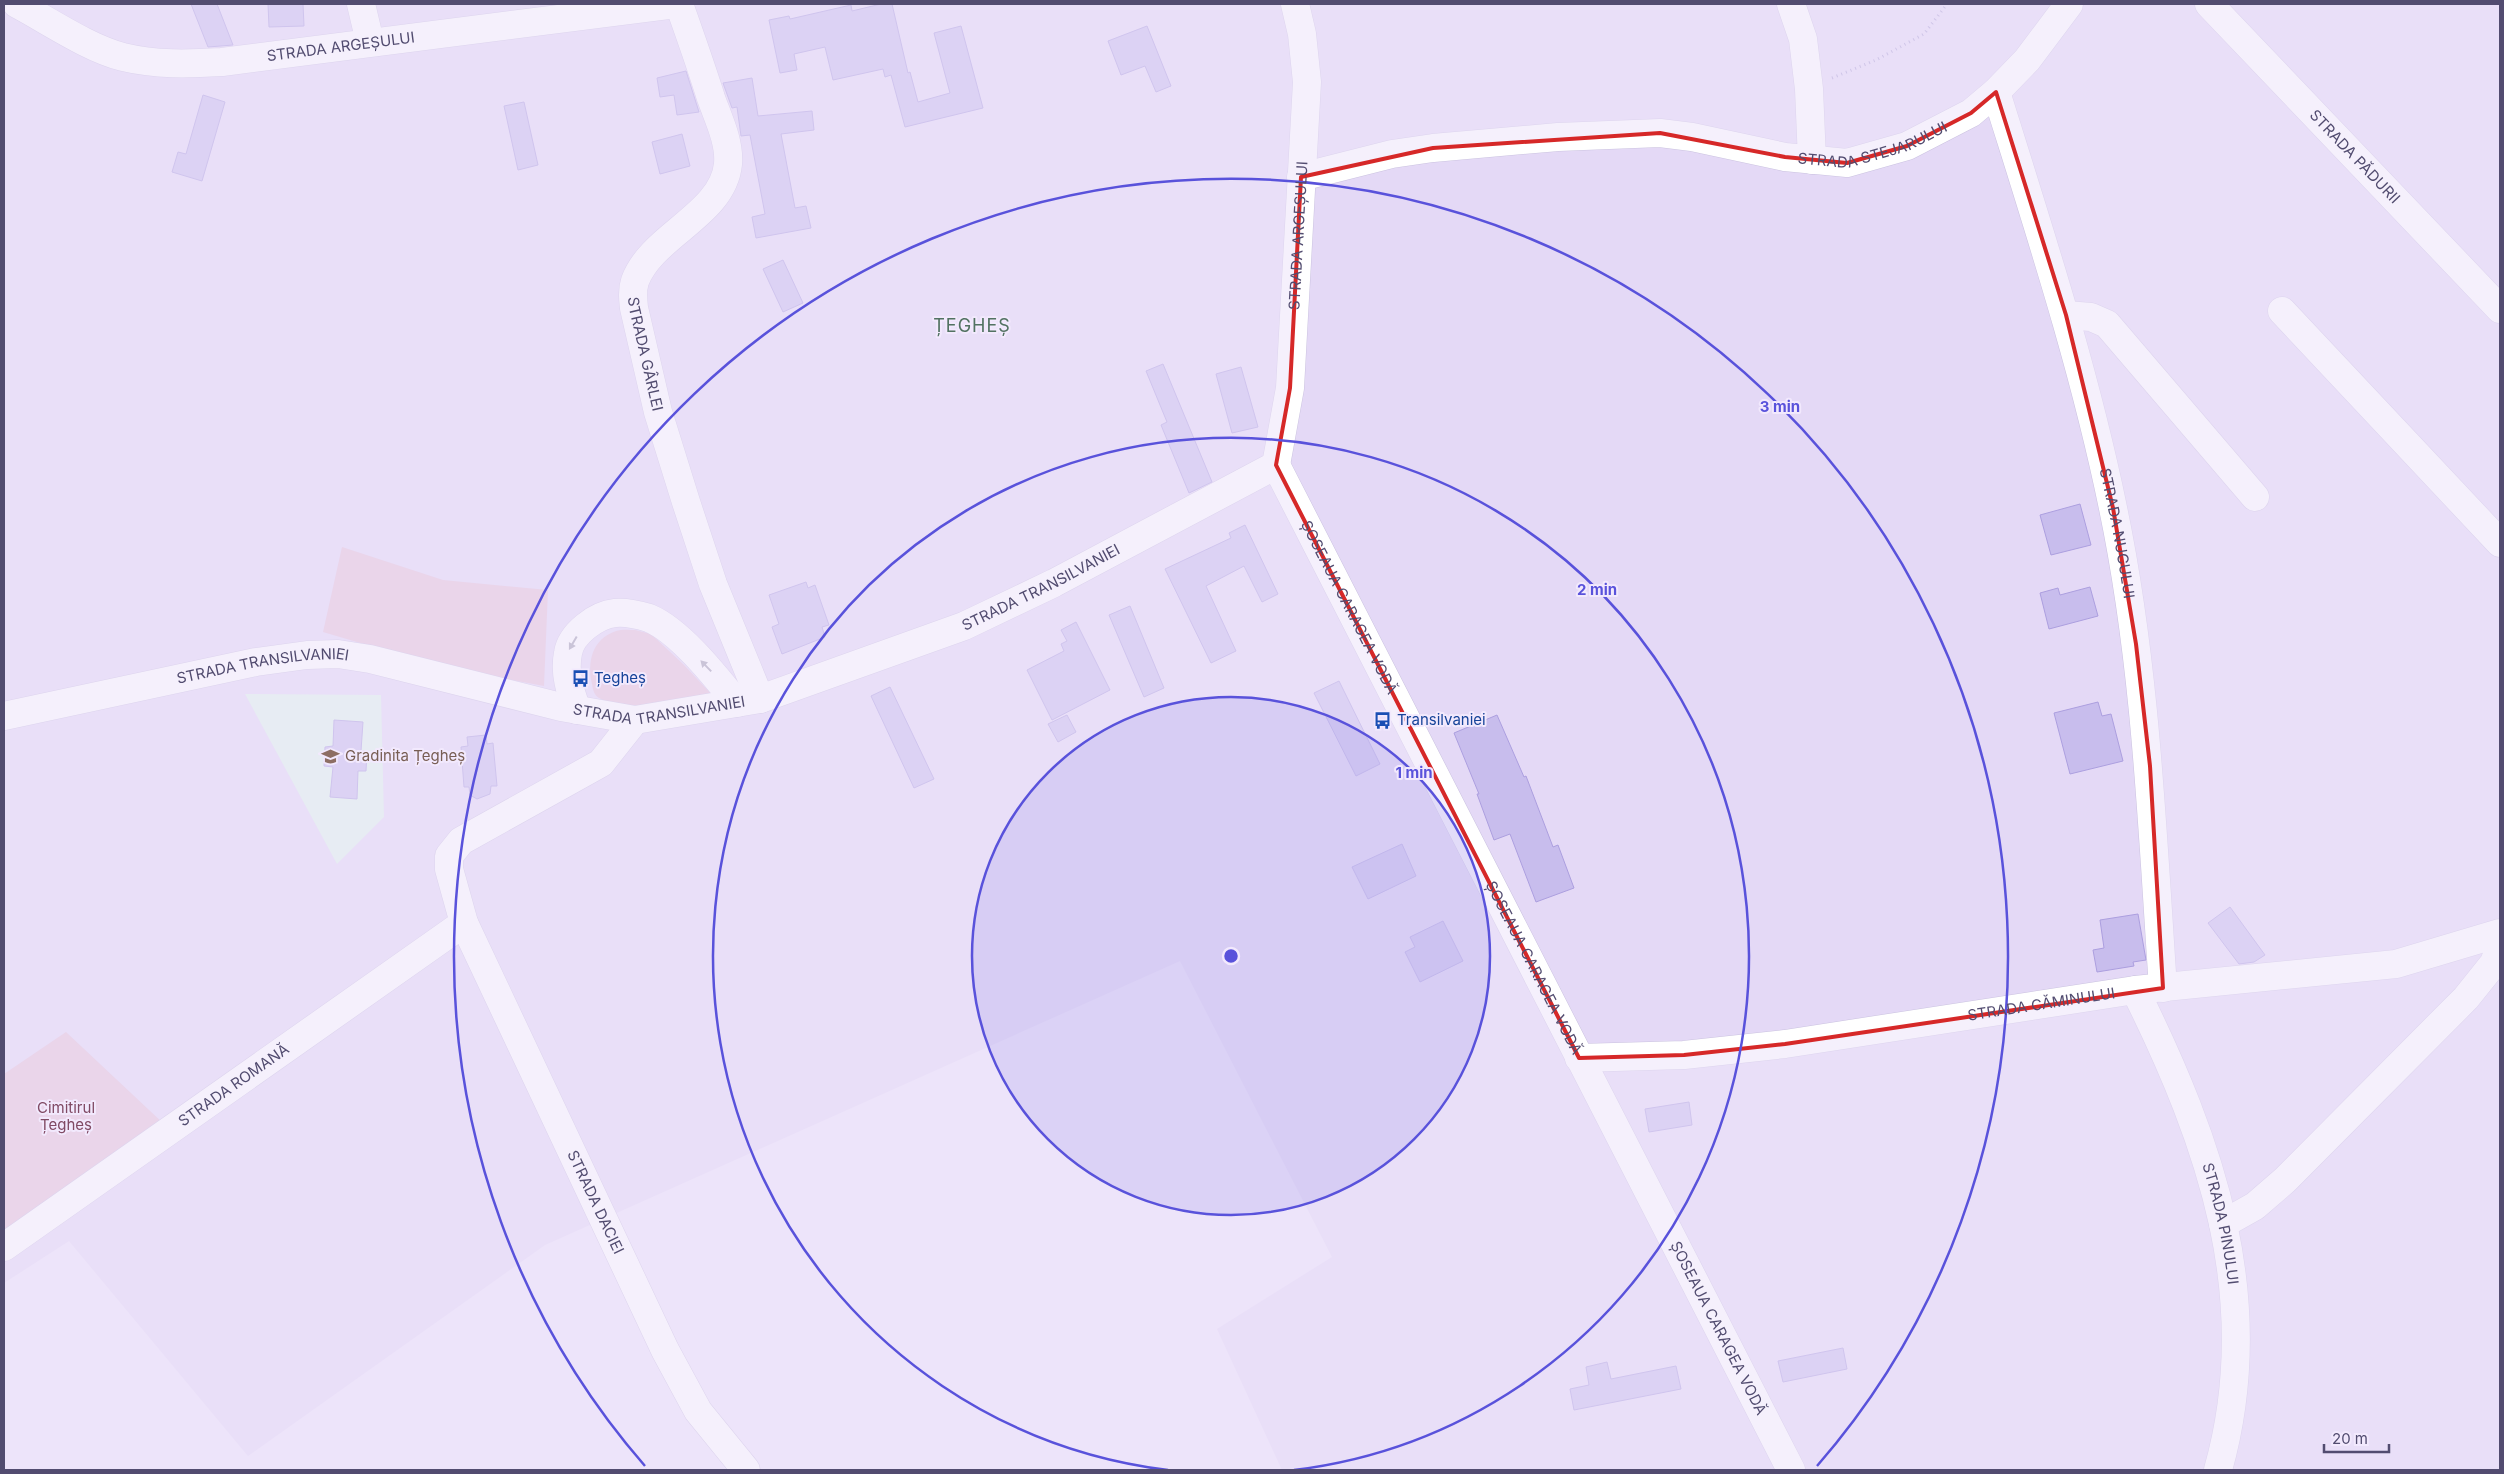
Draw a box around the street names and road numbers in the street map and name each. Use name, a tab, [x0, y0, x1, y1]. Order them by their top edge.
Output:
street label: STRADA ARGEȘULUI	[266, 27, 416, 65]
street label: STRADA PĂDURII	[2306, 105, 2404, 207]
street label: STRADA STEJARULUI	[1797, 117, 1950, 172]
street label: STRADA ARGEȘULUI	[1284, 161, 1312, 310]
street label: STRADA GÂRLEI	[624, 296, 667, 413]
street label: STRADA NUCULUI	[2096, 466, 2139, 600]
street label: ȘOSEAUA CARAGEA VODĂ	[1297, 517, 1402, 697]
street label: STRADA TRANSILVANIEI	[958, 540, 1123, 635]
street label: STRADA TRANSILVANIEI	[175, 644, 350, 688]
street label: STRADA TRANSILVANIEI	[571, 692, 747, 729]
street label: ȘOSEAUA CARAGEA VODĂ	[1482, 878, 1586, 1058]
street label: STRADA CĂMINULUI	[1966, 983, 2116, 1025]
street label: STRADA ROMANĂ	[174, 1039, 292, 1130]
street label: STRADA DACIEI	[563, 1147, 628, 1257]
street label: STRADA PINULUI	[2198, 1161, 2243, 1286]
street label: ȘOSEAUA CARAGEA VODĂ	[1666, 1238, 1771, 1418]

